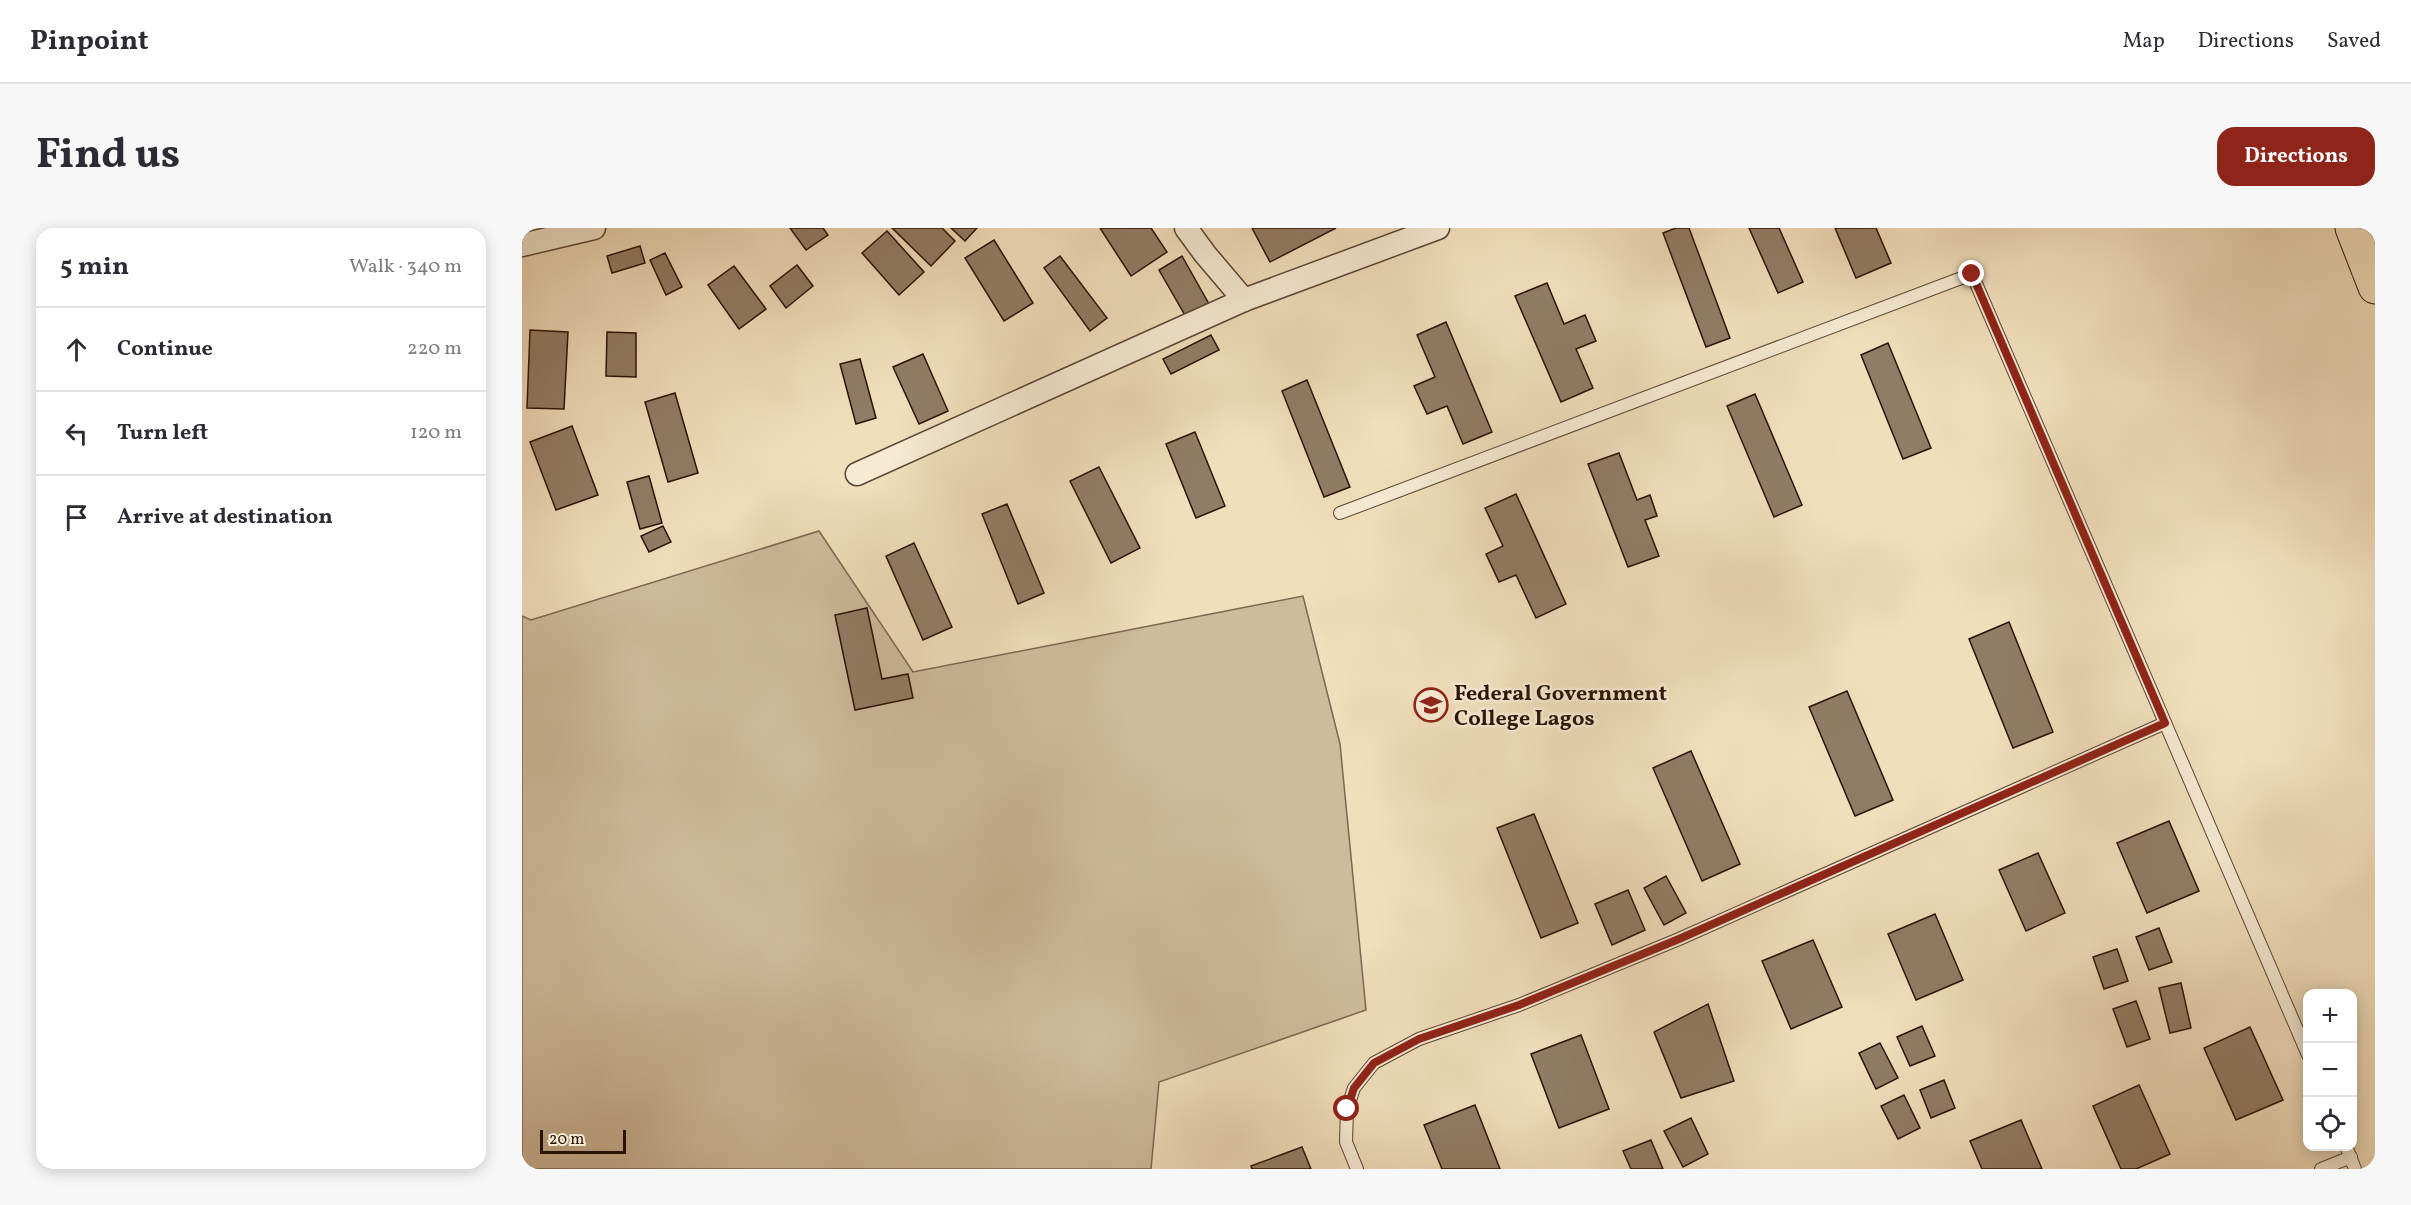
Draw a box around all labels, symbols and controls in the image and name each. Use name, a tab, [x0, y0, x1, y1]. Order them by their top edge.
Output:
text: Pinpoint	[30, 22, 148, 61]
text: Map	[2123, 27, 2165, 56]
text: Directions	[2198, 27, 2294, 56]
text: Saved	[2327, 27, 2381, 56]
text: Find us	[36, 127, 180, 186]
button: Directions	[2217, 127, 2375, 186]
text: 5 min	[60, 249, 129, 285]
text: Walk · 340 m	[349, 253, 462, 281]
route end	[1958, 260, 1984, 286]
icon: ahead	[60, 333, 93, 366]
text: Continue	[117, 334, 213, 365]
text: 220 m	[407, 335, 462, 363]
icon: left	[60, 417, 93, 450]
text: Turn left	[117, 418, 208, 449]
text: 120 m	[410, 419, 462, 447]
icon: arrive	[60, 501, 93, 534]
text: Arrive at destination	[117, 502, 333, 533]
place label: Federal Government College Lagos	[1454, 679, 1667, 735]
school or university icon: Federal Government College Lagos	[1413, 687, 1449, 723]
map controls	[2303, 989, 2357, 1151]
button: +	[2303, 989, 2357, 1043]
button: −	[2303, 1043, 2357, 1097]
route start	[1333, 1095, 1359, 1121]
button: locate	[2303, 1097, 2357, 1151]
scale bar	[540, 1127, 626, 1154]
text: 20 m	[549, 1129, 584, 1151]

